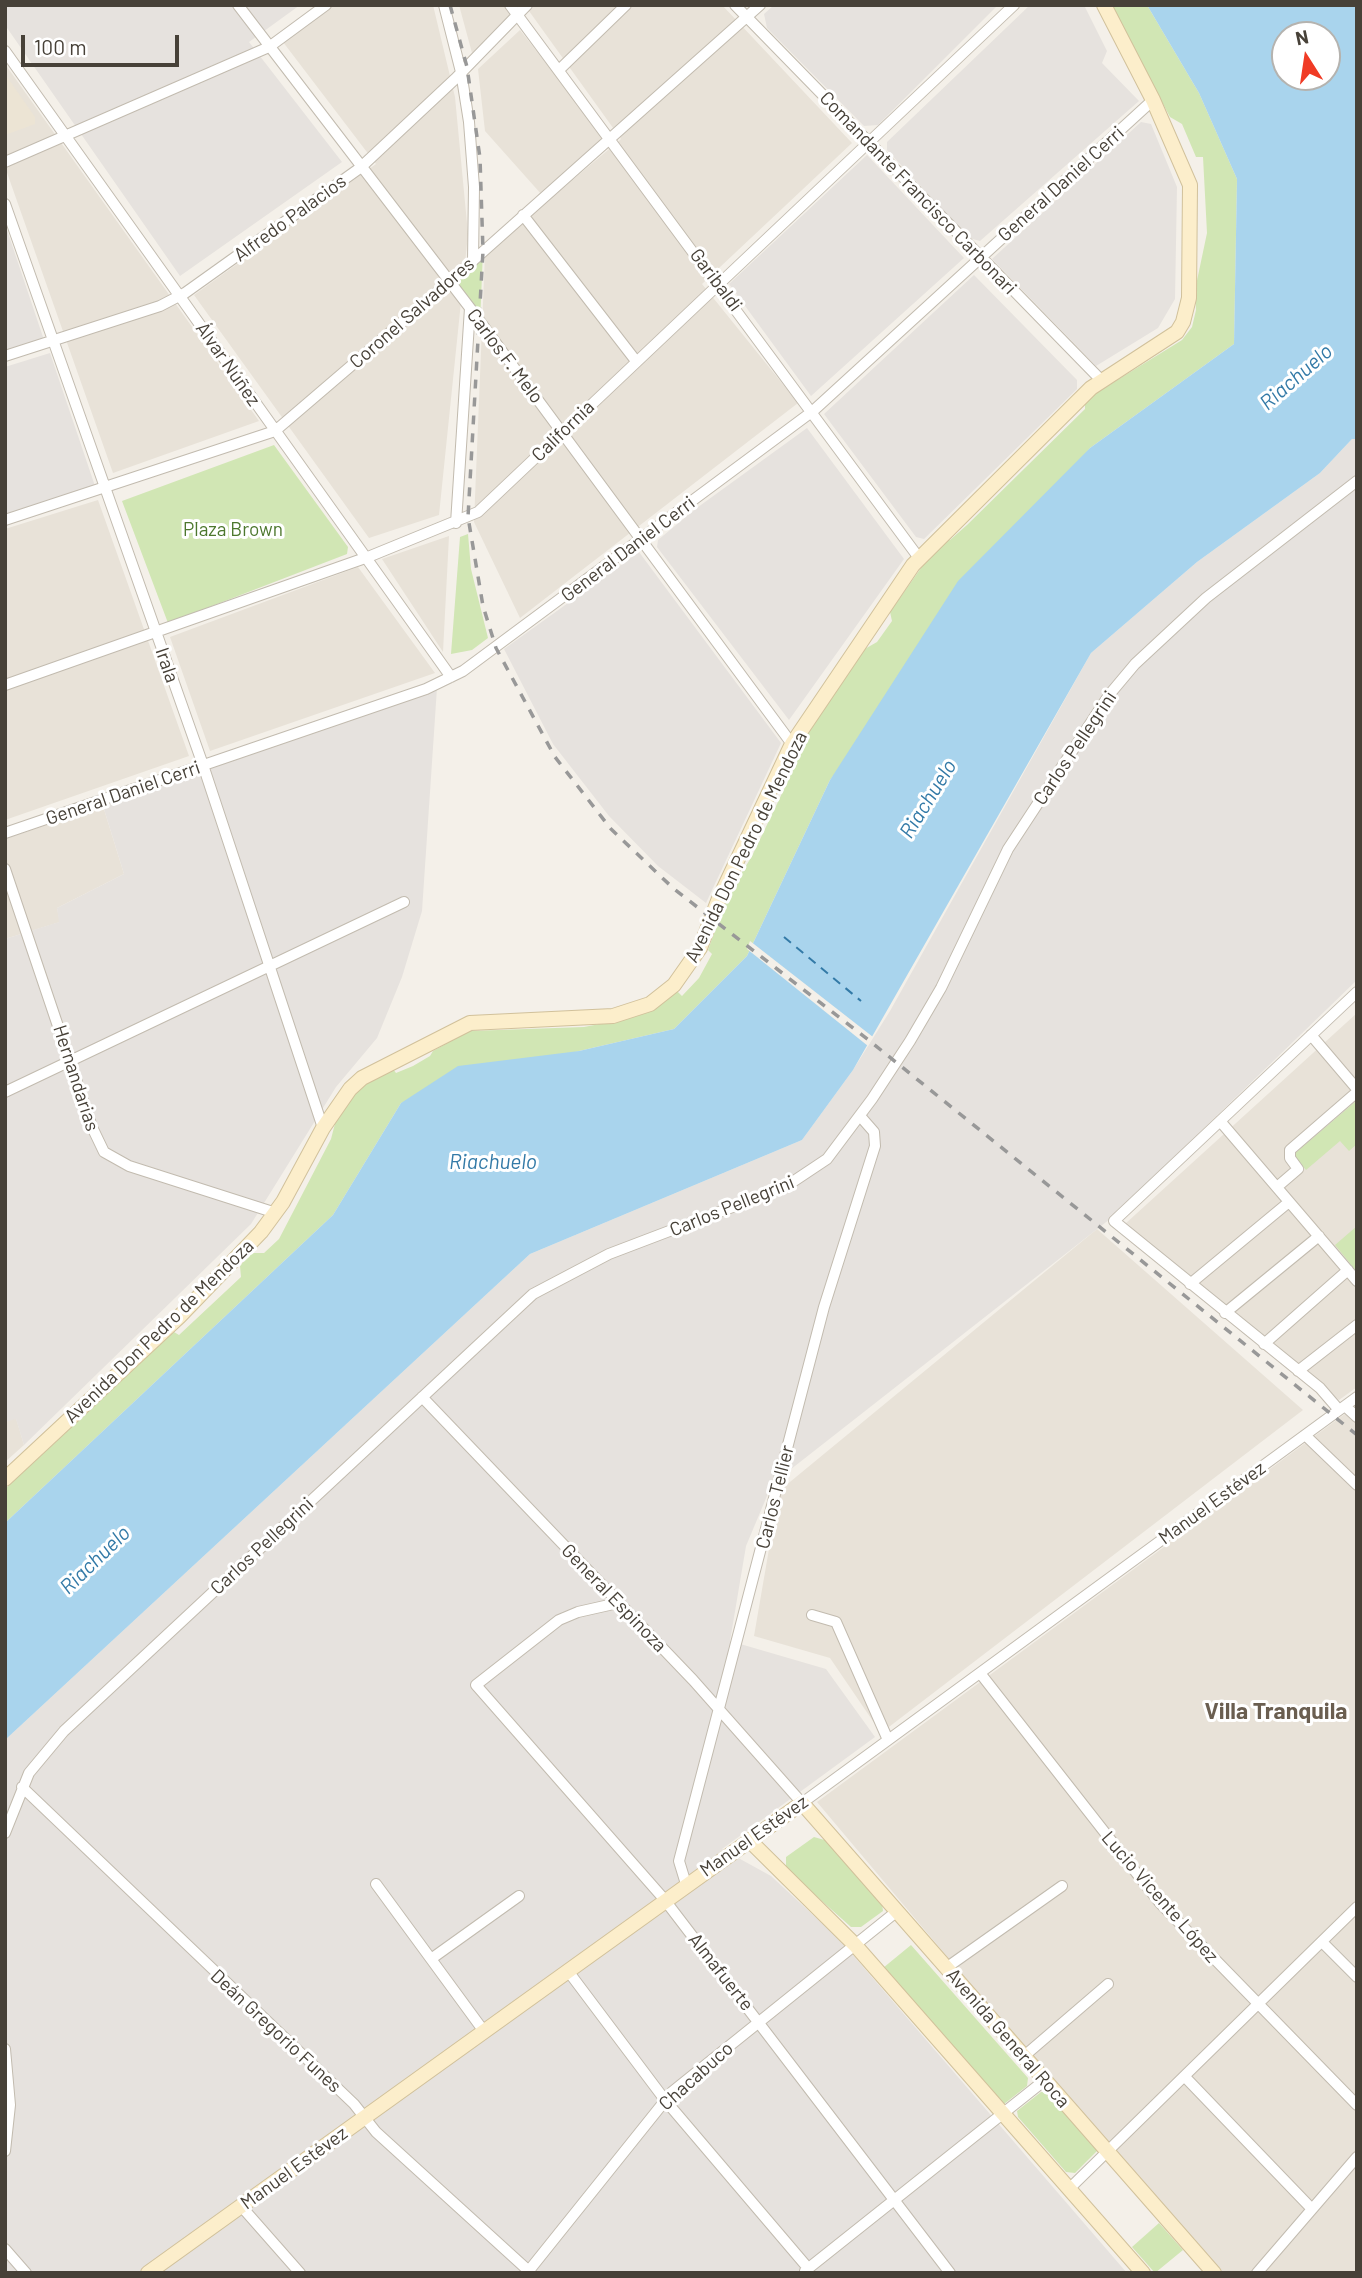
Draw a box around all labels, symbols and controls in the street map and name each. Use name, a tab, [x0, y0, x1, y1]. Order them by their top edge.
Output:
scale bar	[24, 21, 182, 65]
north arrow	[1271, 21, 1341, 91]
text: N	[1293, 24, 1311, 49]
text: 100 m	[34, 34, 87, 59]
street label: Comandante Francisco Carbonari	[815, 87, 1021, 299]
street label: General Daniel Cerri	[993, 121, 1129, 247]
street label: Alfredo Palacios	[229, 170, 351, 266]
street label: Garibaldi	[685, 244, 747, 316]
street label: Coronel Salvadores	[345, 253, 479, 373]
street label: Carlos F. Melo	[462, 304, 548, 408]
street label: Álvar Núñez	[191, 318, 265, 410]
water label: Riachuelo	[1255, 339, 1337, 415]
street label: California	[527, 396, 599, 466]
street label: General Daniel Cerri	[557, 491, 699, 607]
park label: Plaza Brown	[183, 519, 283, 541]
street label: Irala	[150, 644, 184, 686]
street label: Carlos Pellegrini	[1028, 687, 1122, 809]
street label: Avenida Don Pedro de Mendoza	[680, 728, 812, 966]
water label: Riachuelo	[894, 755, 962, 843]
street label: General Daniel Cerri	[43, 756, 203, 830]
street label: Hernandarias	[48, 1022, 104, 1134]
water label: Riachuelo	[449, 1149, 537, 1175]
street label: Carlos Pellegrini	[666, 1171, 798, 1241]
street label: Avenida Don Pedro de Mendoza	[60, 1234, 258, 1428]
street label: Carlos Tellier	[751, 1443, 799, 1551]
street label: Manuel Estévez	[1154, 1457, 1270, 1549]
street label: Carlos Pellegrini	[206, 1492, 318, 1600]
water label: Riachuelo	[55, 1520, 135, 1600]
street label: General Espinoza	[557, 1539, 671, 1657]
district label: Villa Tranquila	[1205, 1697, 1347, 1725]
street label: Manuel Estévez	[696, 1790, 812, 1882]
street label: Lucio Vicente López	[1097, 1827, 1223, 1967]
street label: Almafuerte	[684, 1929, 758, 2015]
street label: Avenida General Roca	[941, 1964, 1075, 2112]
street label: Deán Gregorio Funes	[206, 1965, 346, 2097]
street label: Chacabuco	[654, 2037, 738, 2115]
street label: Manuel Estévez	[236, 2122, 352, 2214]

